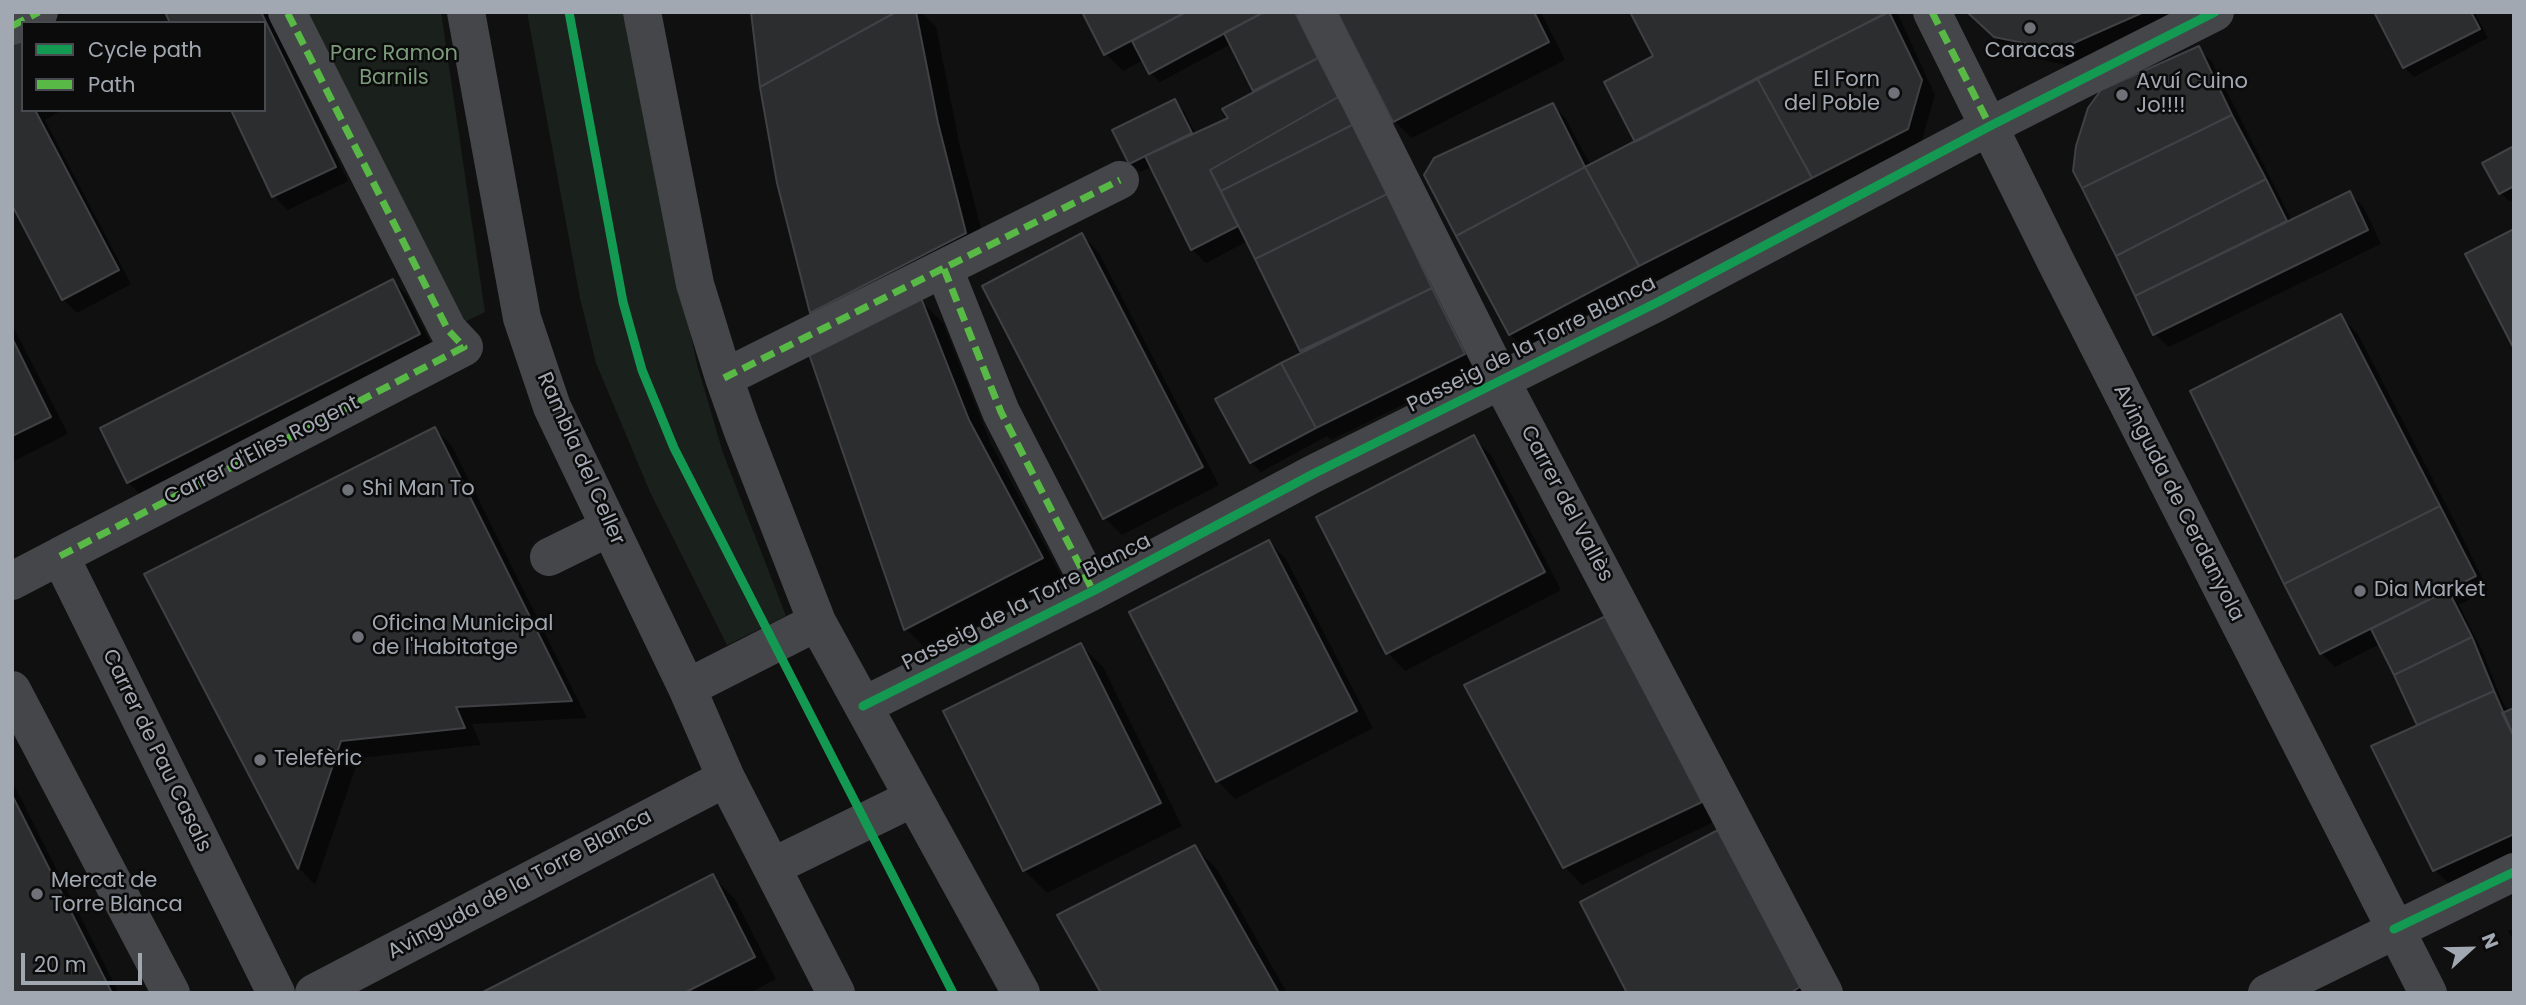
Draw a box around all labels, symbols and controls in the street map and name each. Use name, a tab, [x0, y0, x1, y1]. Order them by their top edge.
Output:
marker: Caracas	[2022, 20, 2038, 36]
legend	[21, 21, 266, 112]
text: Cycle path	[88, 35, 202, 64]
place label: Caracas	[1985, 39, 2075, 65]
park label: Parc Ramon Barnils	[330, 42, 458, 92]
place label: El Forn del Poble	[1784, 68, 1880, 118]
text: Path	[88, 70, 135, 99]
place label: Avuí Cuino Jo!!!!	[2136, 70, 2248, 120]
marker: El Forn del Poble	[1886, 85, 1902, 101]
marker: Avuí Cuino Jo!!!!	[2114, 87, 2130, 103]
street label: Passeig de la Torre Blanca	[1403, 271, 1661, 419]
street label: Rambla del Celler	[531, 369, 629, 549]
street label: Avinguda de Cerdanyola	[2107, 380, 2249, 626]
street label: Carrer d'Elies Rogent	[160, 391, 364, 511]
street label: Carrer del Vallès	[1514, 422, 1618, 586]
place label: Shi Man To	[362, 477, 475, 503]
marker: Shi Man To	[340, 482, 356, 498]
street label: Passeig de la Torre Blanca	[898, 529, 1156, 677]
place label: Dia Market	[2374, 578, 2485, 604]
marker: Dia Market	[2352, 583, 2368, 599]
place label: Oficina Municipal de l'Habitatge	[372, 612, 553, 662]
marker: Oficina Municipal de l'Habitatge	[350, 629, 366, 645]
street label: Carrer de Pau Casals	[96, 646, 216, 856]
place label: Telefèric	[274, 747, 362, 773]
marker: Telefèric	[252, 752, 268, 768]
street label: Avinguda de la Torre Blanca	[384, 804, 656, 966]
place label: Mercat de Torre Blanca	[51, 869, 183, 919]
marker: Mercat de Torre Blanca	[29, 886, 45, 902]
north arrow	[2435, 914, 2505, 984]
text: N	[2475, 929, 2505, 953]
scale bar	[24, 939, 145, 983]
text: 20 m	[34, 950, 87, 979]

